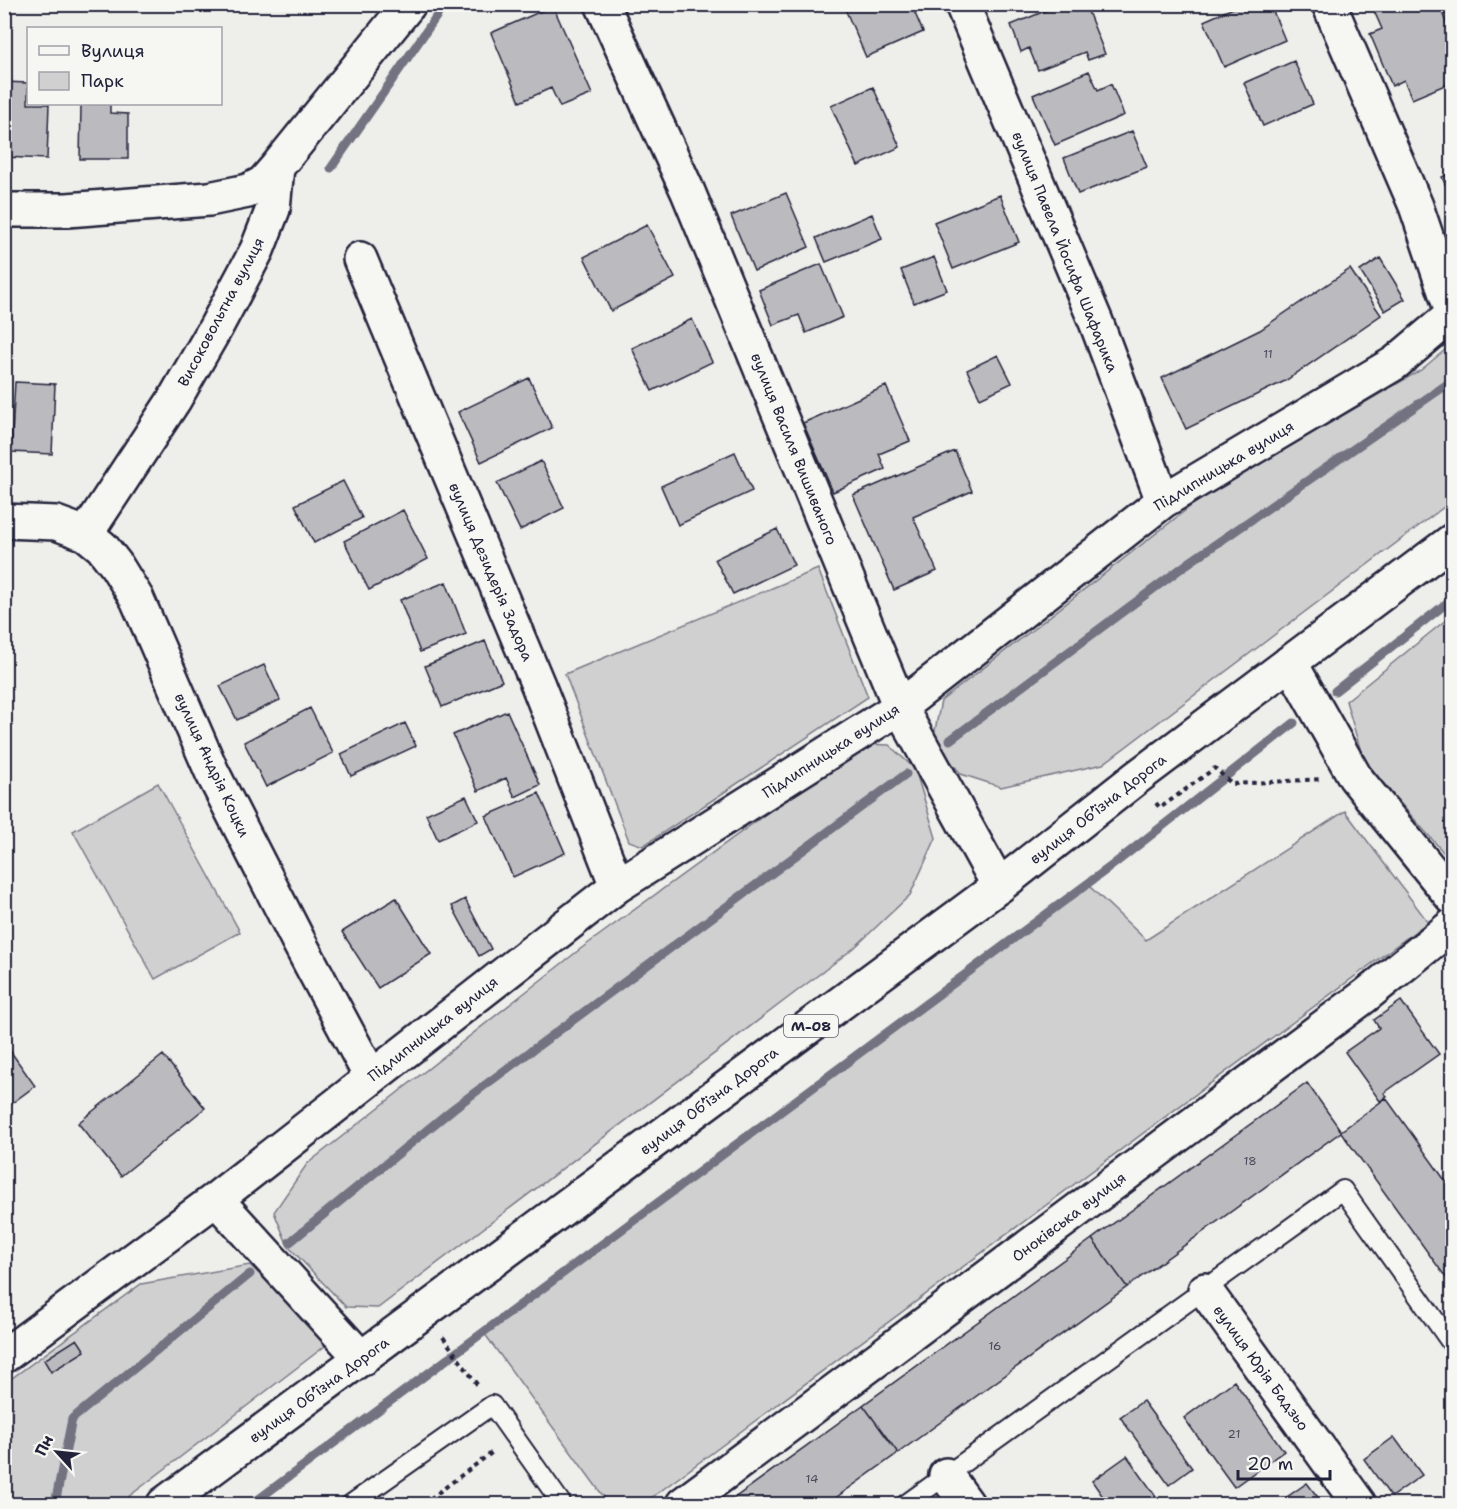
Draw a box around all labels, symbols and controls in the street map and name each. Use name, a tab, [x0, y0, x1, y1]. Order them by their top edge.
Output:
legend	[27, 27, 222, 105]
text: Вулиця	[81, 39, 145, 63]
text: Парк	[81, 69, 124, 93]
street label: вулиця Павела Йосифа Шафарика	[1007, 128, 1124, 376]
street label: Високовольтна вулиця	[173, 234, 269, 390]
house number: 11	[1263, 346, 1273, 362]
street label: вулиця Василя Вишиваного	[746, 350, 842, 548]
street label: Підлипницька вулиця	[1150, 416, 1298, 516]
street label: вулиця Дезидерія Задора	[444, 480, 538, 665]
street label: вулиця Андрія Коцки	[170, 690, 254, 841]
street label: Підлипницька вулиця	[758, 699, 904, 803]
street label: вулиця Обʼїзна Дорога	[1026, 749, 1171, 869]
street label: Підлипницька вулиця	[364, 972, 502, 1086]
road number: М-08	[784, 1015, 838, 1037]
street label: вулиця Обʼїзна Дорога	[636, 1042, 783, 1160]
house number: 18	[1243, 1153, 1257, 1169]
street label: Оноківська вулиця	[1008, 1167, 1130, 1267]
street label: вулиця Юрія Бадзьо	[1209, 1301, 1313, 1435]
street label: вулиця Обʼїзна Дорога	[245, 1332, 393, 1448]
house number: 16	[988, 1338, 1002, 1354]
north arrow	[27, 1422, 87, 1482]
house number: 21	[1228, 1426, 1240, 1442]
text: Пн	[30, 1431, 58, 1460]
scale bar	[1238, 1443, 1330, 1481]
text: 20 m	[1247, 1452, 1293, 1476]
house number: 14	[806, 1471, 818, 1487]

